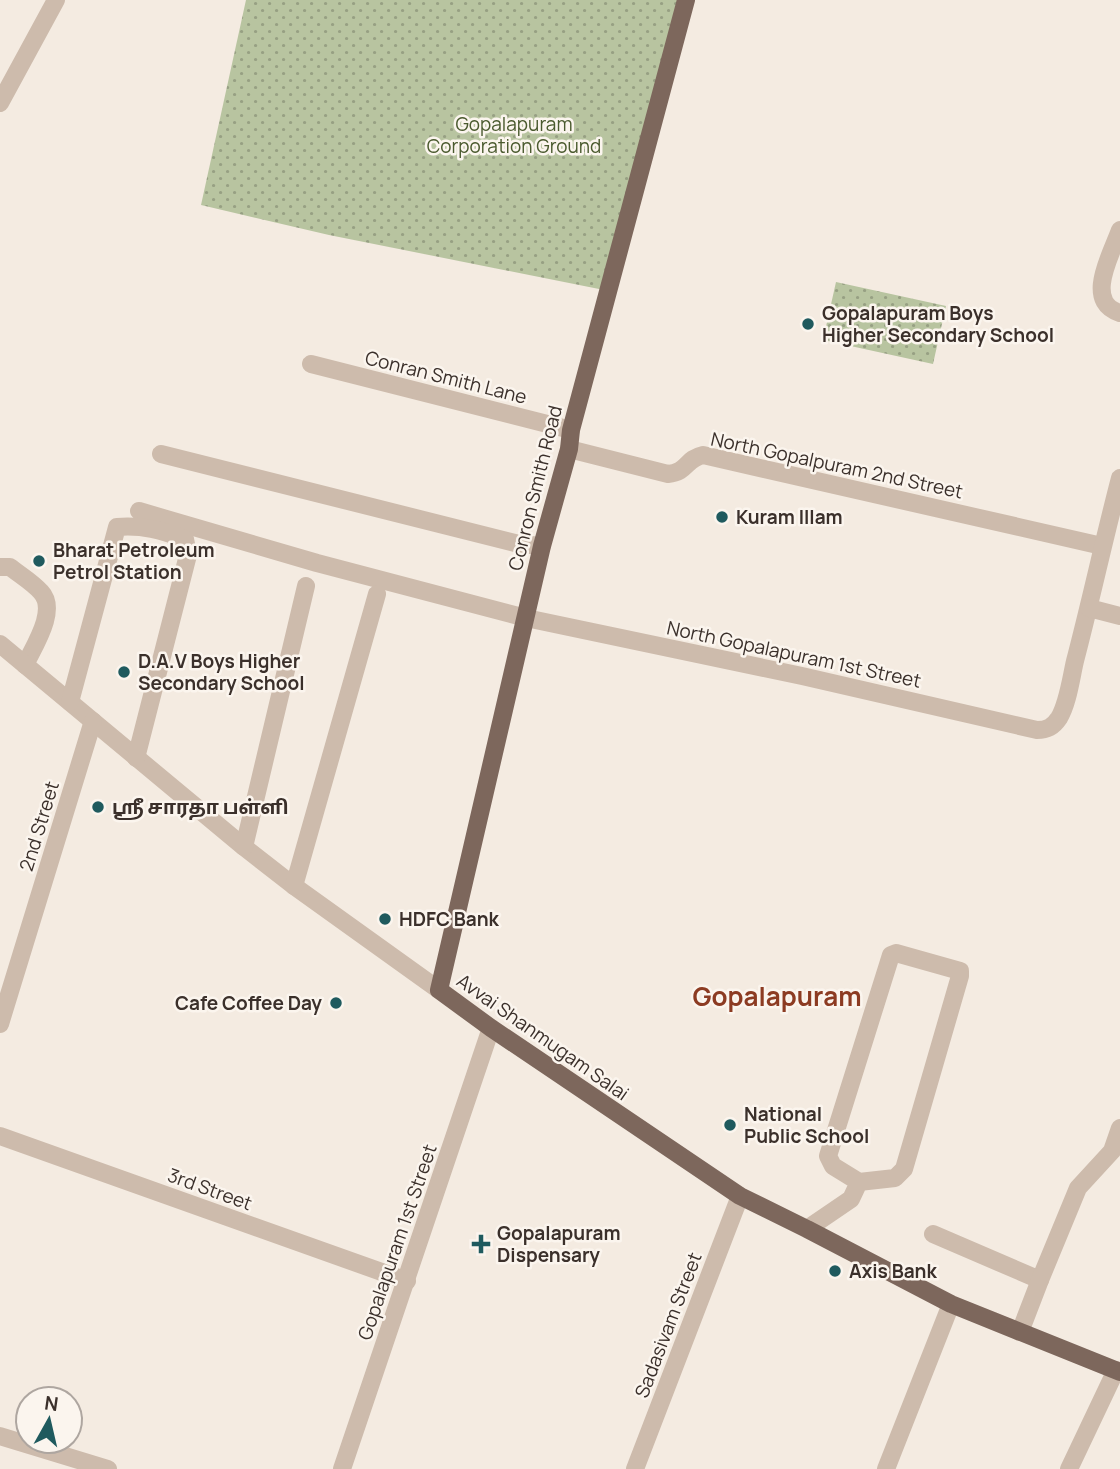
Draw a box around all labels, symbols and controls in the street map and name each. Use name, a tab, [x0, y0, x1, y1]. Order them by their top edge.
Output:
park label: Gopalapuram Corporation Ground	[427, 111, 601, 159]
place label: Gopalapuram Boys Higher Secondary School	[822, 300, 1054, 348]
marker: Gopalapuram Boys Higher Secondary School	[800, 316, 816, 332]
street label: Conran Smith Lane	[362, 344, 530, 410]
street label: Conron Smith Road	[502, 403, 568, 573]
street label: North Gopalpuram 2nd Street	[709, 426, 965, 504]
place label: Kuram Illam	[736, 504, 843, 530]
marker: Kuram Illam	[714, 509, 730, 525]
place label: Bharat Petroleum Petrol Station	[53, 537, 215, 585]
marker: Bharat Petroleum Petrol Station	[31, 553, 47, 569]
street label: North Gopalapuram 1st Street	[664, 614, 924, 694]
place label: D.A.V Boys Higher Secondary School	[138, 648, 305, 696]
marker: D.A.V Boys Higher Secondary School	[116, 664, 132, 680]
street label: 2nd Street	[13, 778, 65, 874]
place label: ஸ்ரீ சாரதா பள்ளி	[112, 794, 289, 820]
marker: ஸ்ரீ சாரதா பள்ளி	[90, 799, 106, 815]
place label: HDFC Bank	[399, 906, 500, 932]
marker: HDFC Bank	[377, 911, 393, 927]
street label: Avvai Shanmugam Salai	[452, 968, 634, 1106]
district label: Gopalapuram	[692, 978, 862, 1014]
place label: Cafe Coffee Day	[175, 990, 322, 1016]
marker: Cafe Coffee Day	[328, 995, 344, 1011]
place label: National Public School	[744, 1101, 869, 1149]
marker: National Public School	[722, 1117, 738, 1133]
street label: Gopalapuram 1st Street	[351, 1141, 443, 1343]
street label: 3rd Street	[164, 1162, 256, 1216]
place label: Gopalapuram Dispensary	[497, 1220, 621, 1268]
marker: Gopalapuram Dispensary	[471, 1234, 491, 1254]
street label: Sadasivam Street	[628, 1249, 708, 1401]
place label: Axis Bank	[849, 1258, 938, 1284]
marker: Axis Bank	[827, 1263, 843, 1279]
north arrow	[14, 1385, 84, 1455]
text: N	[43, 1389, 60, 1417]

